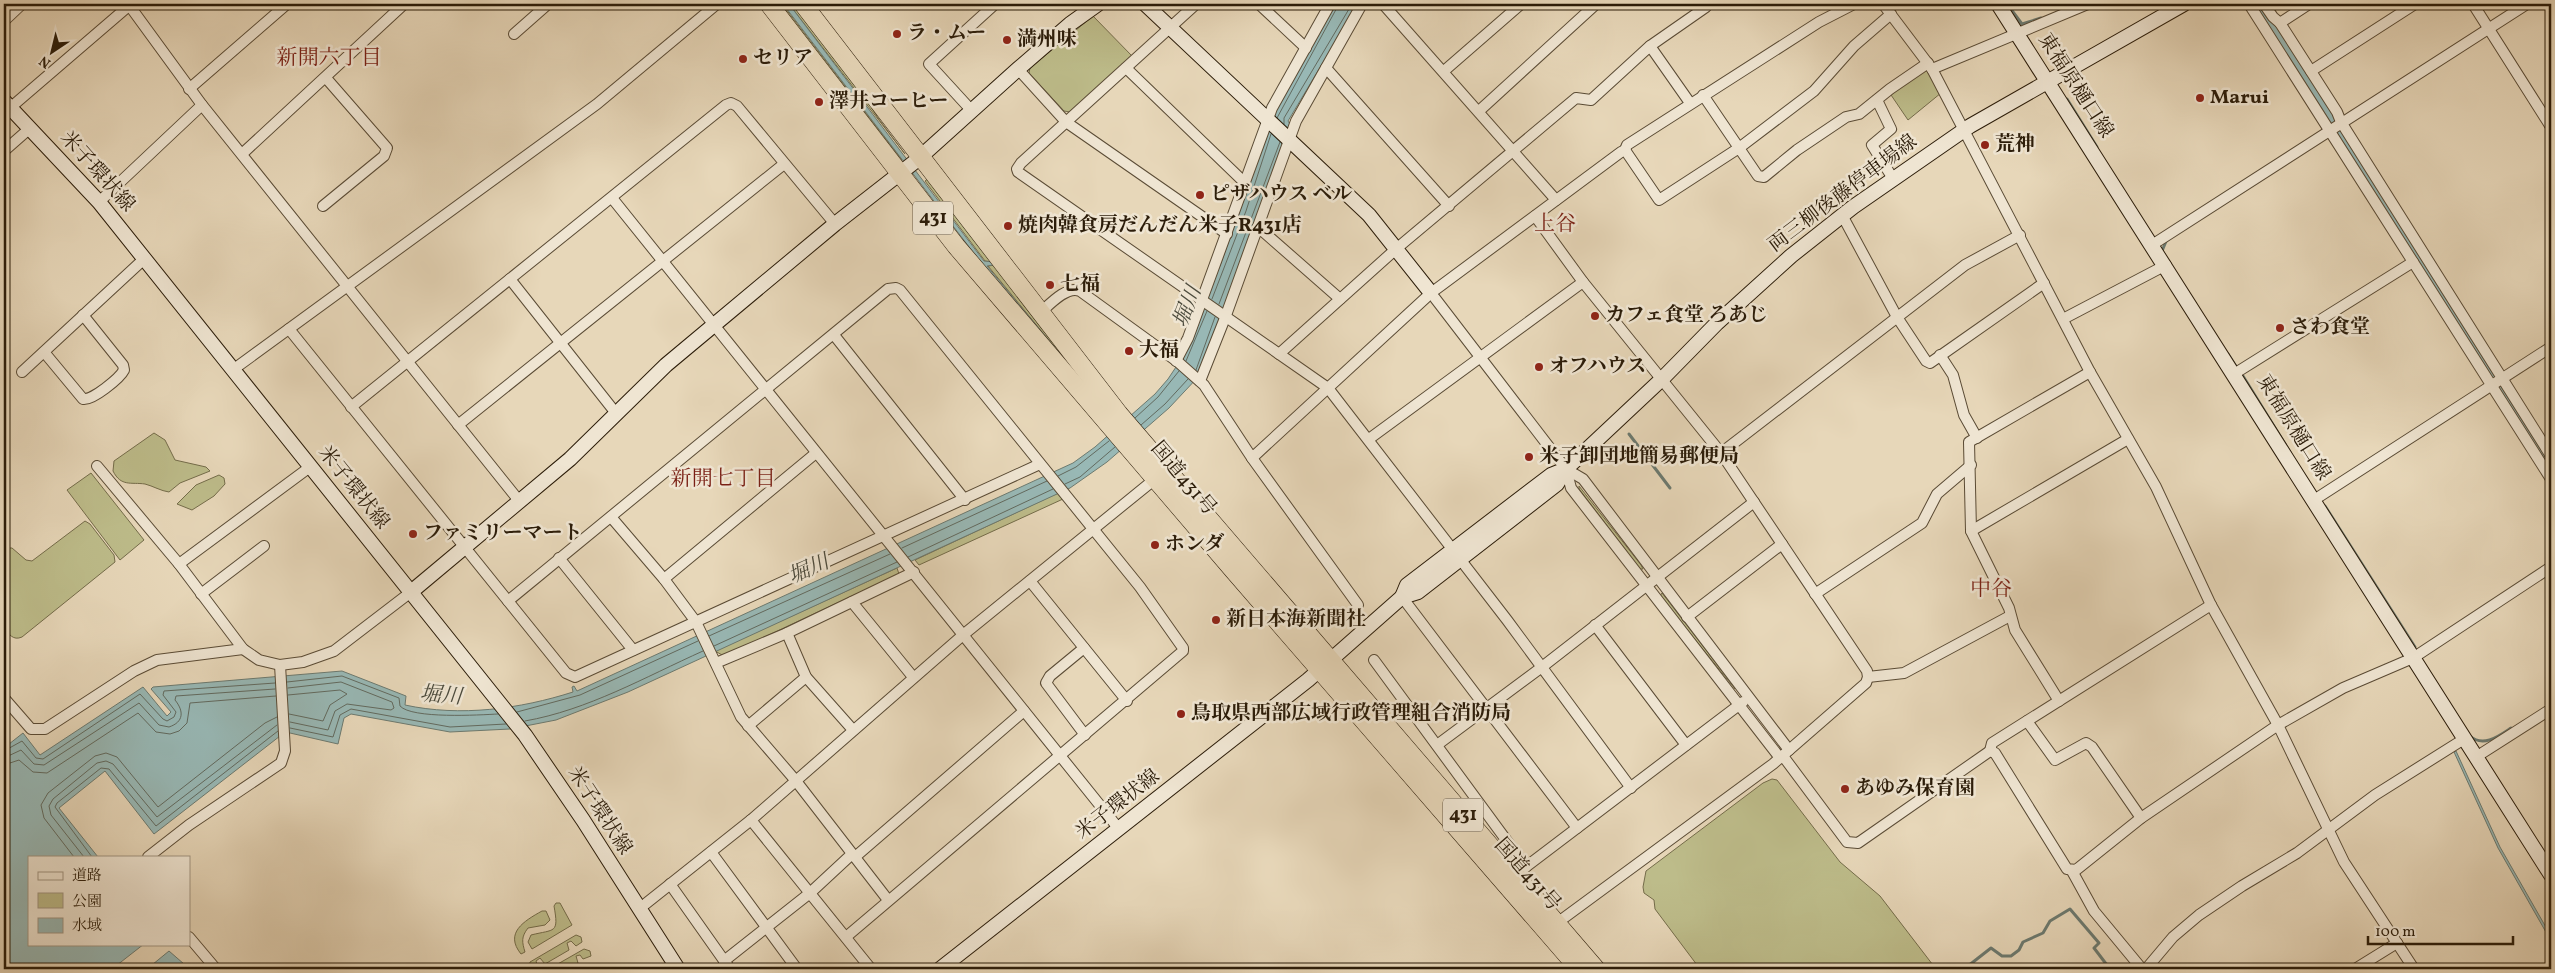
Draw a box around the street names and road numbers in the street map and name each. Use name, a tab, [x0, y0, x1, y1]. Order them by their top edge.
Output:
street label: 東福原樋口線	[2031, 28, 2119, 144]
street label: 米子環状線	[53, 125, 141, 219]
street label: 両三柳後藤停車場線	[1763, 129, 1923, 259]
road number: 431	[913, 202, 953, 234]
street label: 東福原樋口線	[2249, 370, 2337, 486]
street label: 国道431号	[1144, 436, 1222, 522]
street label: 米子環状線	[311, 440, 395, 536]
street label: 米子環状線	[560, 761, 638, 861]
street label: 米子環状線	[1070, 763, 1166, 847]
road number: 431	[1443, 798, 1483, 832]
street label: 国道431号	[1487, 832, 1567, 918]

